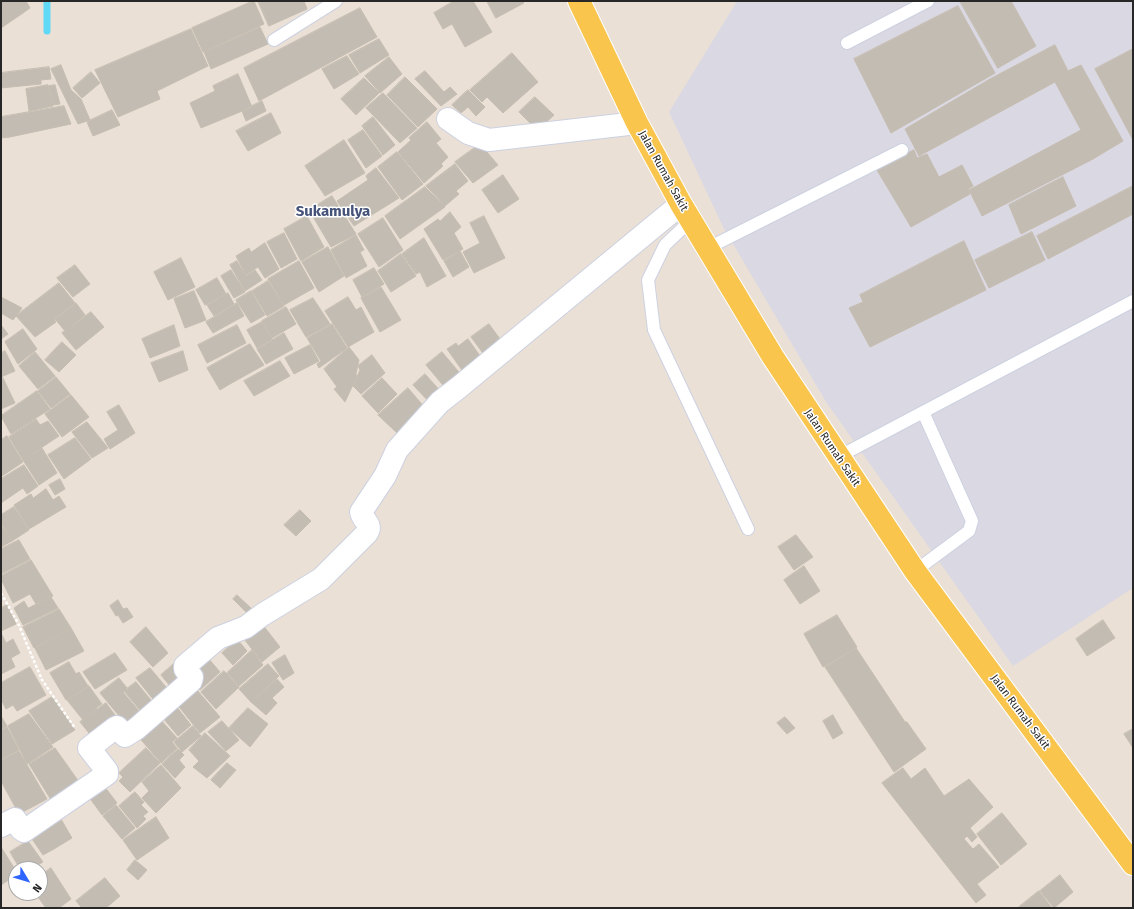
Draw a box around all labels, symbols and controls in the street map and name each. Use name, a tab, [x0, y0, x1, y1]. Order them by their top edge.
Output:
street label: Jalan Rumah Sakit	[635, 128, 691, 214]
district label: Sukamulya	[296, 203, 370, 221]
street label: Jalan Rumah Sakit	[801, 407, 863, 489]
street label: Jalan Rumah Sakit	[988, 672, 1052, 752]
north arrow	[8, 861, 48, 901]
text: N	[30, 881, 44, 895]

